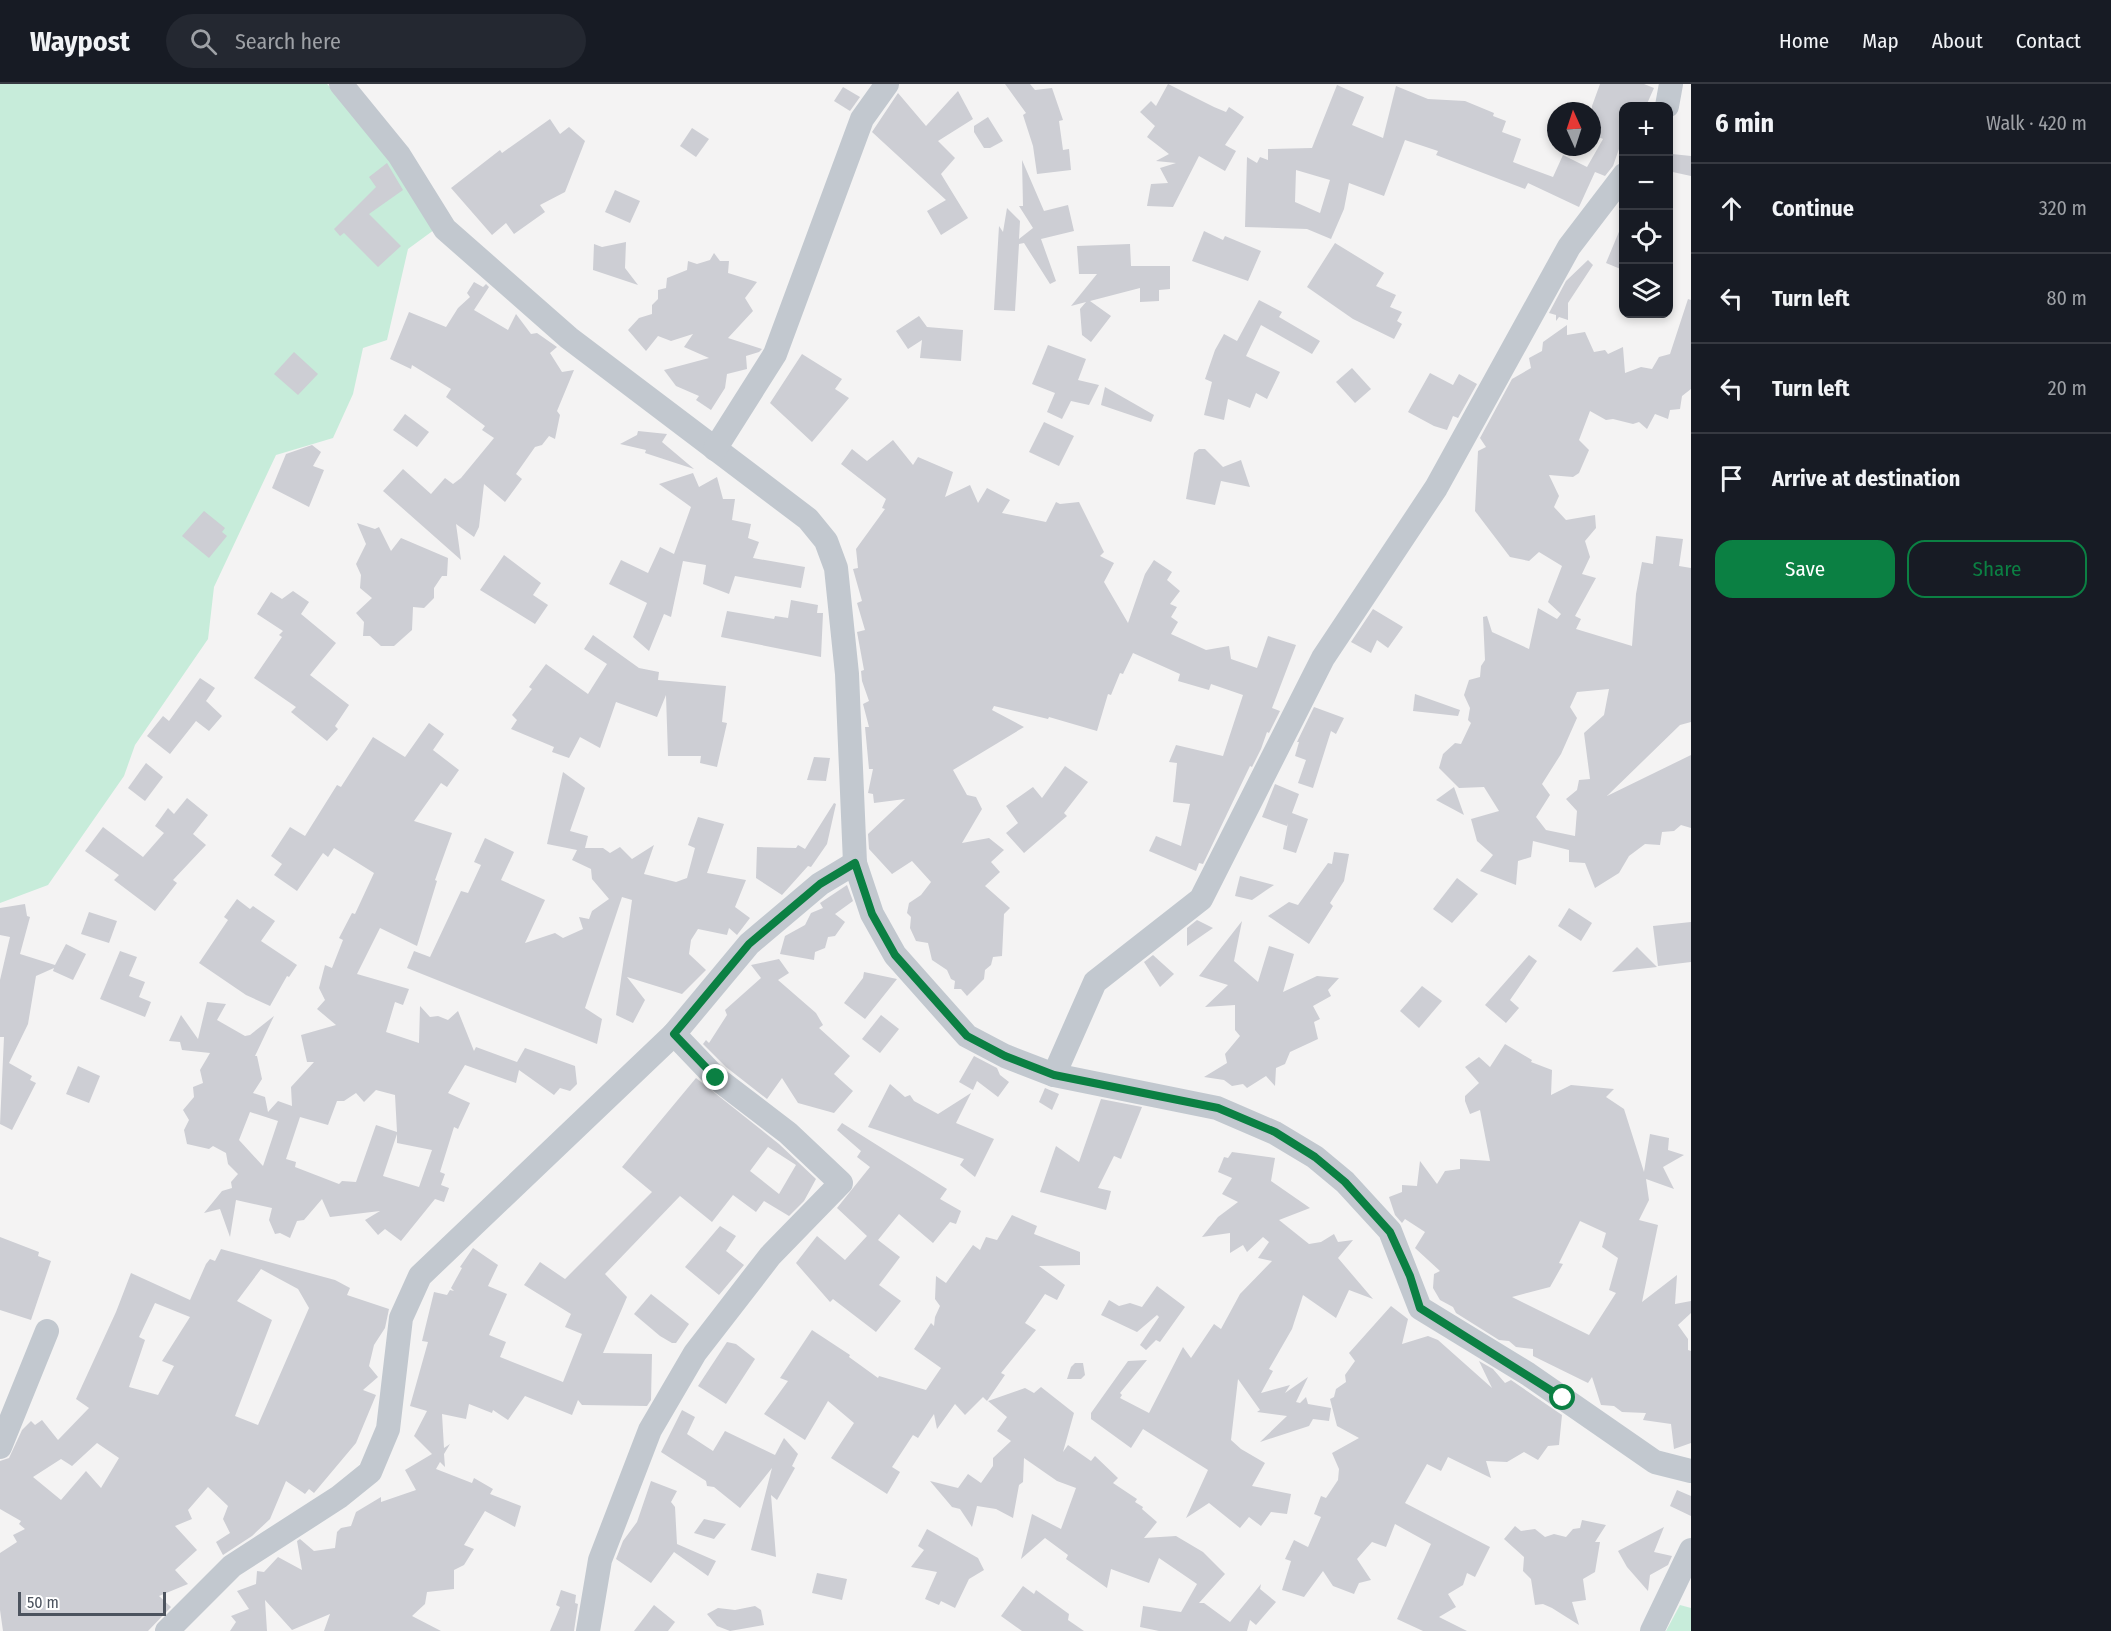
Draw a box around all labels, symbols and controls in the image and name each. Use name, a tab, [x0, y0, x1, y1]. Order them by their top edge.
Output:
search box	[166, 14, 586, 68]
text: Waypost	[30, 25, 130, 58]
icon: search	[187, 25, 220, 58]
text: Search here	[235, 28, 341, 55]
text: Home	[1779, 28, 1829, 54]
text: Map	[1862, 28, 1899, 54]
text: About	[1932, 28, 1983, 54]
text: Contact	[2016, 28, 2081, 54]
north arrow	[1547, 102, 1601, 156]
map controls	[1619, 102, 1673, 318]
button: +	[1619, 102, 1673, 156]
text: 6 min	[1715, 108, 1774, 139]
text: Walk · 420 m	[1986, 111, 2087, 135]
button: −	[1619, 156, 1673, 210]
icon: ahead	[1715, 192, 1748, 225]
text: Continue	[1772, 195, 1854, 222]
text: 320 m	[2039, 196, 2087, 220]
button: locate	[1619, 210, 1673, 264]
button: layers	[1619, 264, 1673, 318]
icon: left	[1715, 282, 1748, 315]
text: Turn left	[1772, 285, 1850, 312]
text: 80 m	[2047, 286, 2087, 310]
icon: left	[1715, 372, 1748, 405]
text: Turn left	[1772, 375, 1850, 402]
text: 20 m	[2048, 376, 2087, 400]
icon: arrive	[1715, 462, 1748, 495]
text: Arrive at destination	[1772, 465, 1960, 492]
button: Save	[1715, 540, 1895, 598]
button: Share	[1907, 540, 2087, 598]
route end	[702, 1064, 728, 1090]
route start	[1549, 1384, 1575, 1410]
scale bar	[18, 1589, 166, 1616]
text: 50 m	[27, 1593, 59, 1612]

